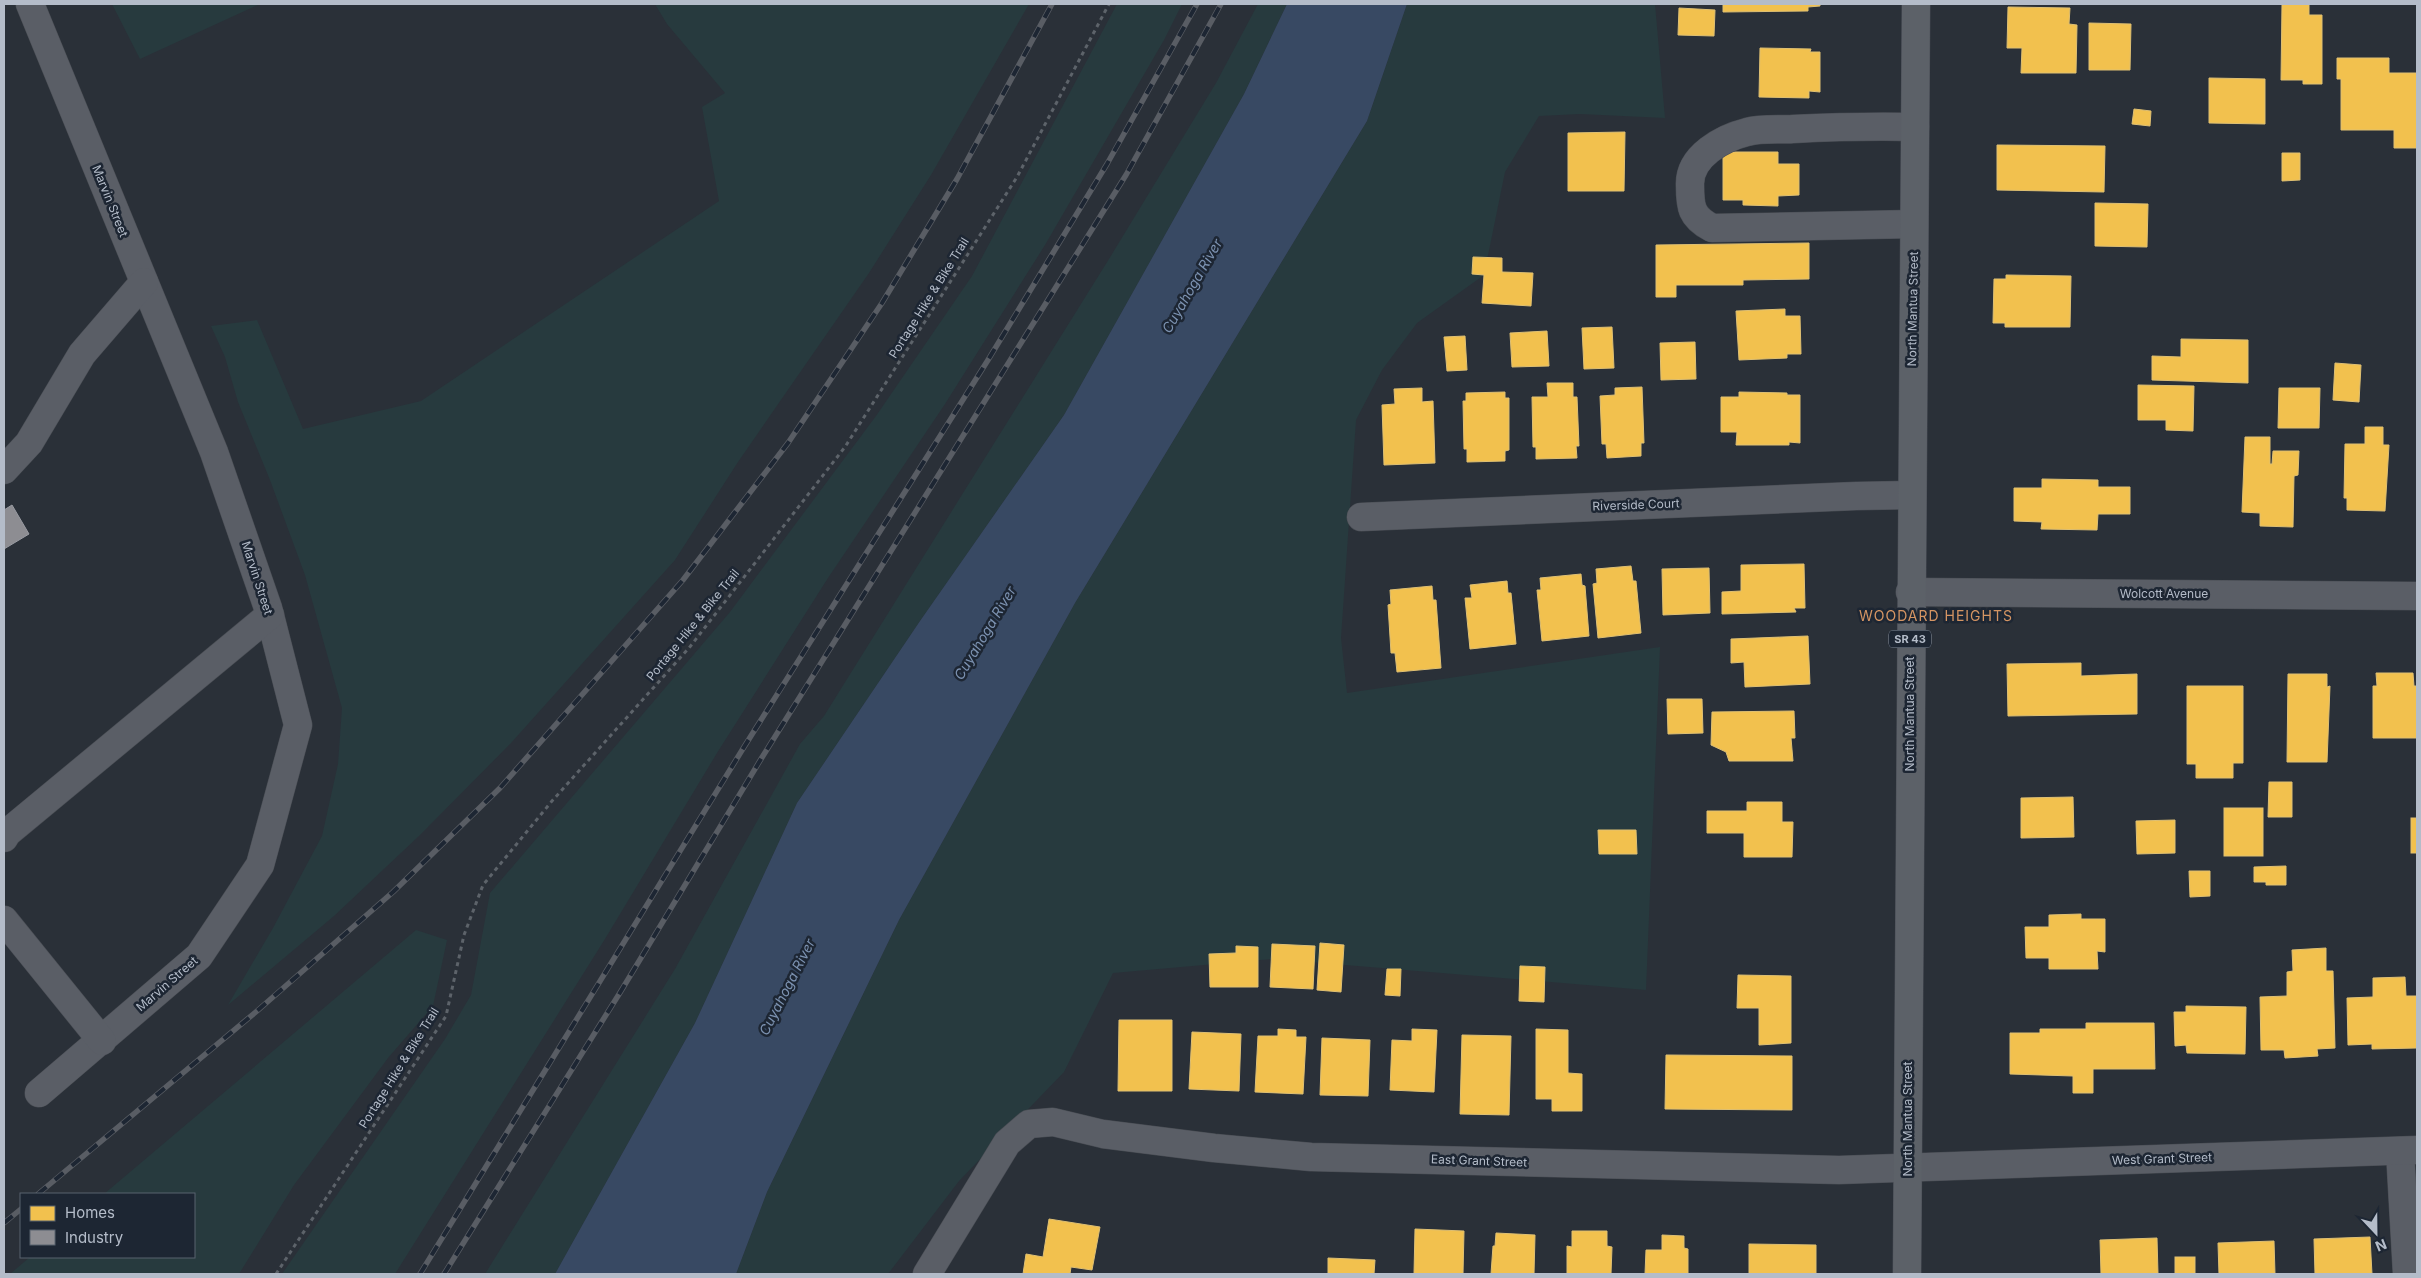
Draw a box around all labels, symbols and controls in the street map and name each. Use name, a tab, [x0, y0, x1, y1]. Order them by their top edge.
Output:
street label: Marvin Street	[89, 163, 132, 239]
street label: Portage Hike & Bike Trail	[885, 235, 972, 361]
water label: Cuyahoga River	[1158, 235, 1226, 336]
street label: North Mantua Street	[1904, 251, 1921, 367]
street label: Riverside Court	[1592, 495, 1680, 514]
street label: Marvin Street	[239, 539, 276, 616]
street label: Portage Hike & Bike Trail	[643, 566, 742, 683]
water label: Cuyahoga River	[950, 582, 1019, 682]
street label: Wolcott Avenue	[2120, 586, 2208, 601]
district label: WOODARD HEIGHTS	[1859, 607, 2013, 624]
road number: SR 43	[1889, 630, 1931, 648]
street label: North Mantua Street	[1902, 656, 1917, 772]
water label: Cuyahoga River	[755, 935, 818, 1038]
street label: Marvin Street	[133, 953, 200, 1014]
street label: Portage Hike & Bike Trail	[355, 1005, 442, 1131]
street label: North Mantua Street	[1900, 1061, 1915, 1177]
street label: West Grant Street	[2112, 1149, 2212, 1168]
street label: East Grant Street	[1431, 1151, 1527, 1170]
legend	[20, 1193, 195, 1258]
text: Homes	[65, 1203, 115, 1222]
north arrow	[2351, 1208, 2401, 1258]
text: Industry	[65, 1228, 124, 1247]
text: N	[2373, 1236, 2389, 1255]

